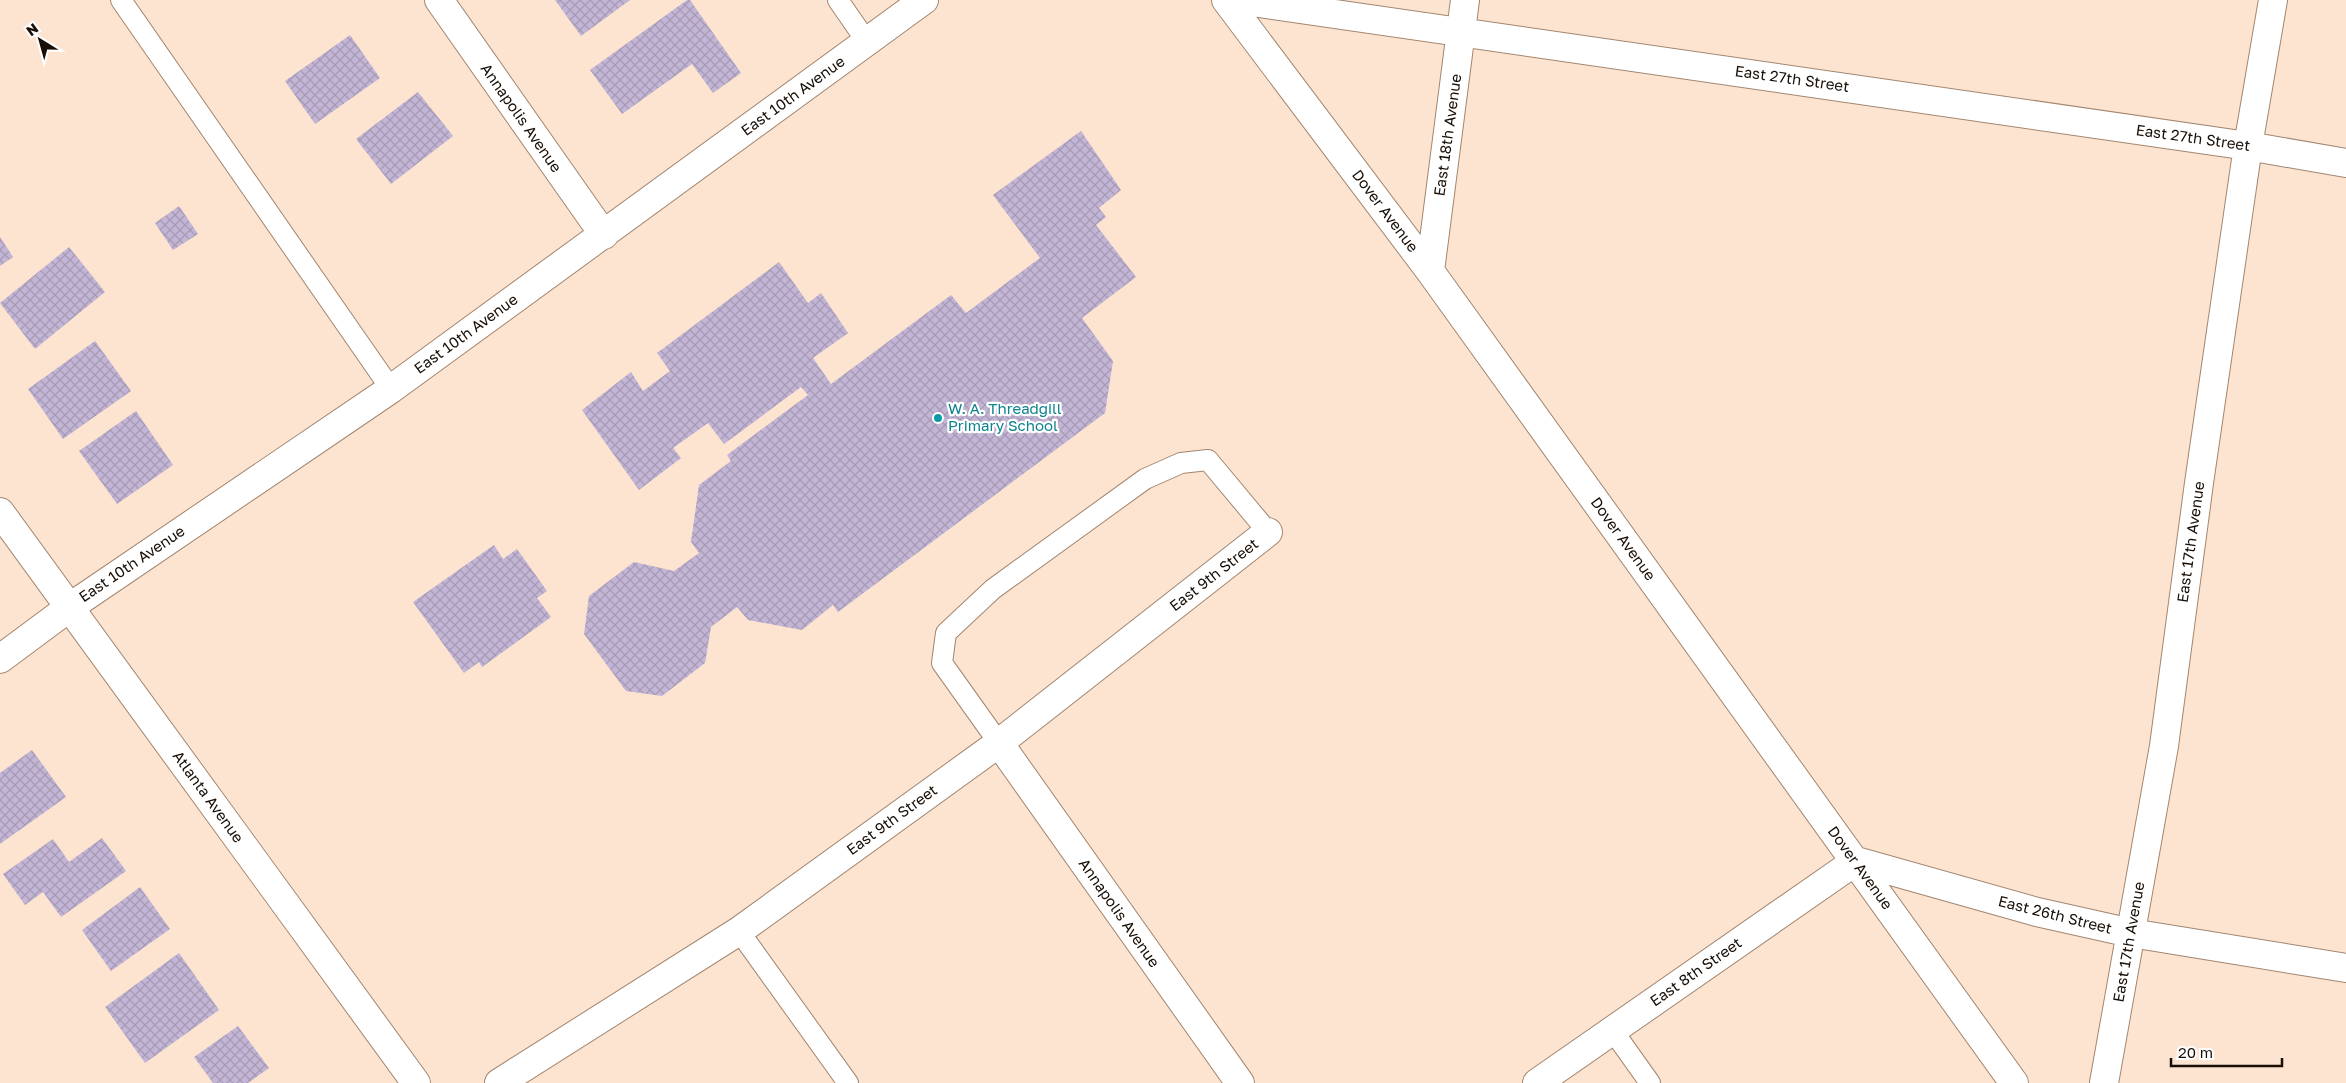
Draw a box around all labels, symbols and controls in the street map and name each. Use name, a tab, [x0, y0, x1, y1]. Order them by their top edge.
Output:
north arrow	[15, 15, 65, 65]
text: N	[23, 19, 41, 39]
street label: East 10th Avenue	[737, 51, 848, 139]
street label: Annapolis Avenue	[478, 60, 566, 176]
street label: East 27th Street	[1734, 61, 1850, 95]
street label: East 18th Avenue	[1430, 72, 1465, 197]
street label: East 27th Street	[2135, 120, 2251, 154]
street label: Dover Avenue	[1349, 166, 1423, 255]
street label: East 10th Avenue	[410, 289, 521, 377]
place label: W. A. Threadgill Primary School	[948, 399, 1062, 434]
marker: W. A. Threadgill Primary School	[932, 412, 944, 424]
street label: East 17th Avenue	[2173, 480, 2207, 604]
street label: Dover Avenue	[1588, 493, 1660, 584]
street label: East 10th Avenue	[75, 521, 188, 605]
street label: East 9th Street	[1165, 534, 1261, 614]
street label: Atlanta Avenue	[169, 747, 248, 846]
street label: East 9th Street	[843, 780, 940, 858]
street label: Dover Avenue	[1825, 822, 1897, 913]
street label: Annapolis Avenue	[1076, 855, 1164, 971]
street label: East 17th Avenue	[2109, 880, 2148, 1004]
street label: East 26th Street	[1997, 891, 2114, 937]
street label: East 8th Street	[1646, 933, 1745, 1009]
scale bar	[2171, 1036, 2282, 1068]
text: 20 m	[2178, 1043, 2213, 1061]

